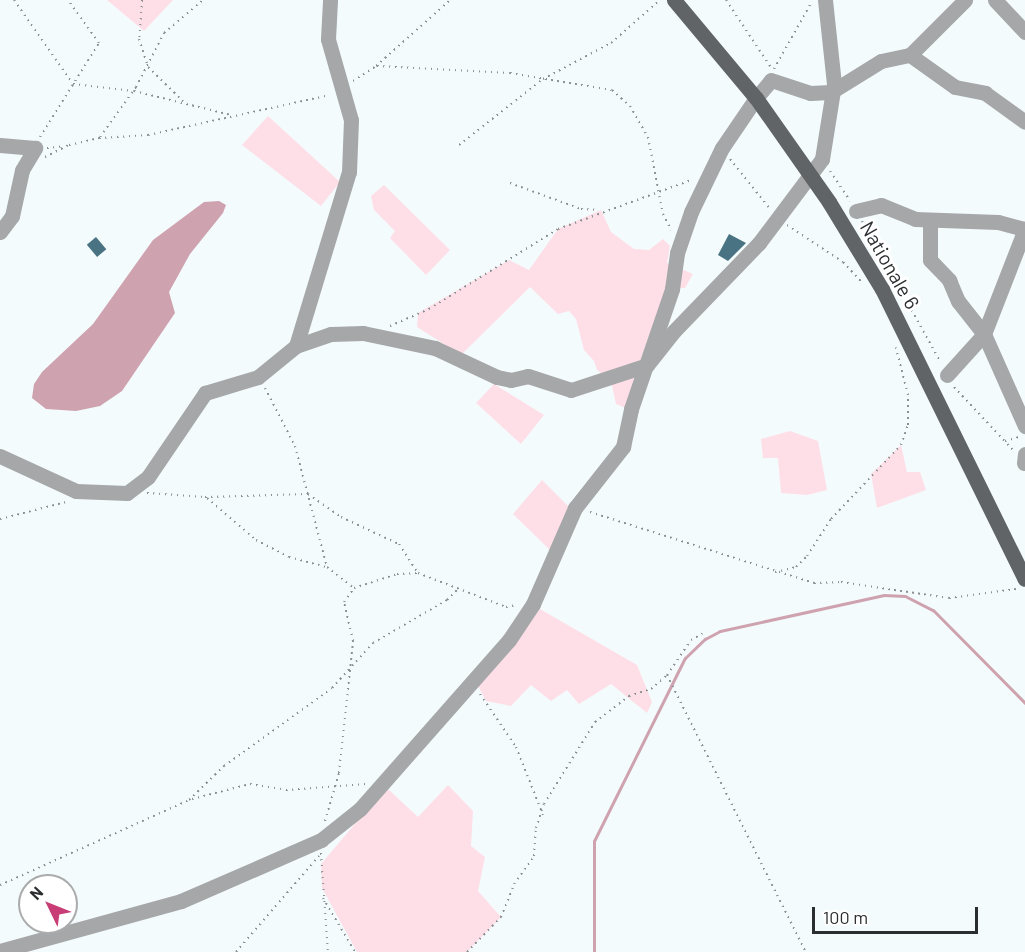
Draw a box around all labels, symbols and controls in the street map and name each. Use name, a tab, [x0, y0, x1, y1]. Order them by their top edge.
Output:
street label: Nationale 6	[855, 217, 925, 313]
north arrow	[18, 874, 78, 934]
text: N	[25, 882, 47, 903]
scale bar	[815, 895, 982, 933]
text: 100 m	[823, 906, 868, 928]

